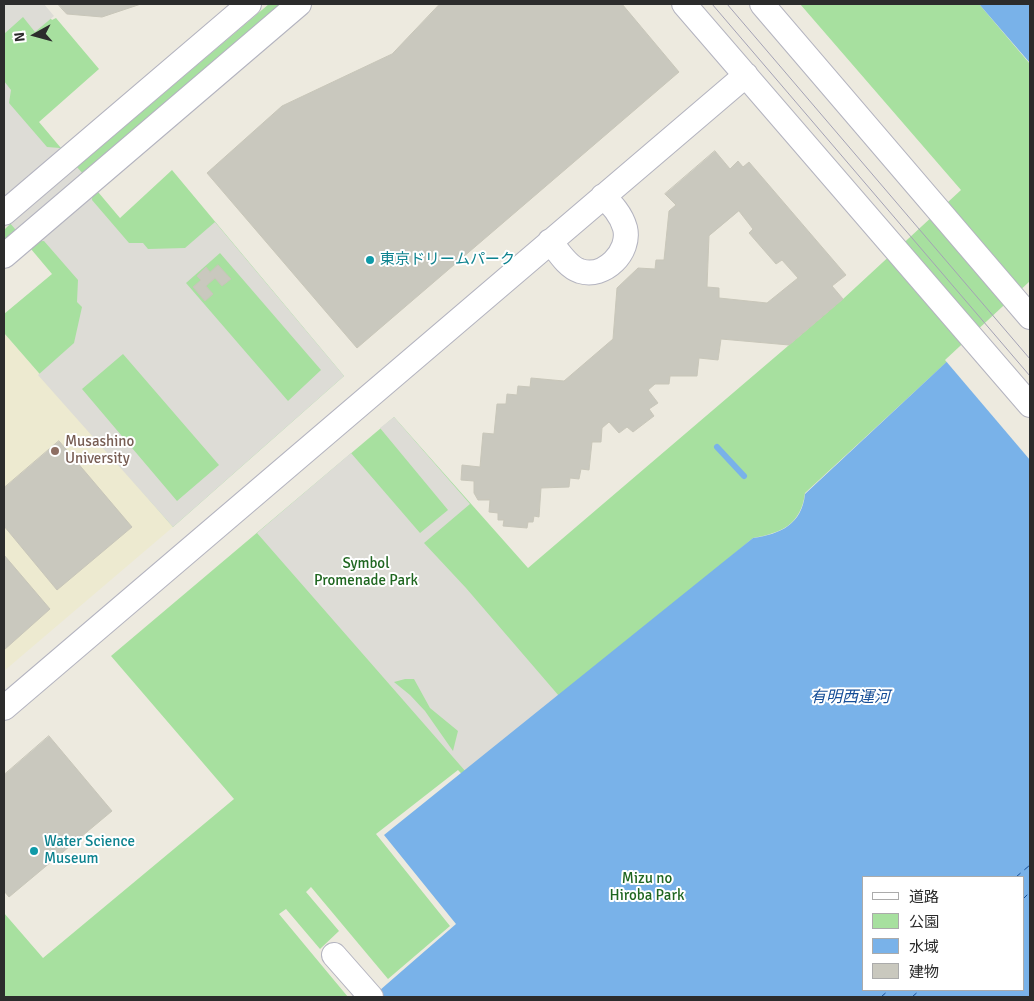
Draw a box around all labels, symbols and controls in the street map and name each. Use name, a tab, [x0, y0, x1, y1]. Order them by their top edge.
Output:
north arrow	[10, 10, 60, 60]
text: N	[11, 31, 29, 43]
place label: 東京ドリームパーク	[380, 251, 515, 269]
marker: 東京ドリームパーク	[364, 254, 376, 266]
place label: Musashino University	[65, 433, 134, 468]
marker: Musashino University	[49, 445, 61, 457]
park label: Symbol Promenade Park	[314, 555, 418, 590]
water label: 有明西運河	[810, 688, 890, 708]
place label: Water Science Museum	[44, 833, 135, 868]
marker: Water Science Museum	[28, 845, 40, 857]
park label: Mizu no Hiroba Park	[610, 870, 684, 905]
legend	[862, 876, 1024, 991]
text: 道路	[909, 888, 939, 906]
text: 公園	[909, 913, 939, 931]
text: 水域	[909, 938, 939, 956]
text: 建物	[909, 963, 939, 981]

